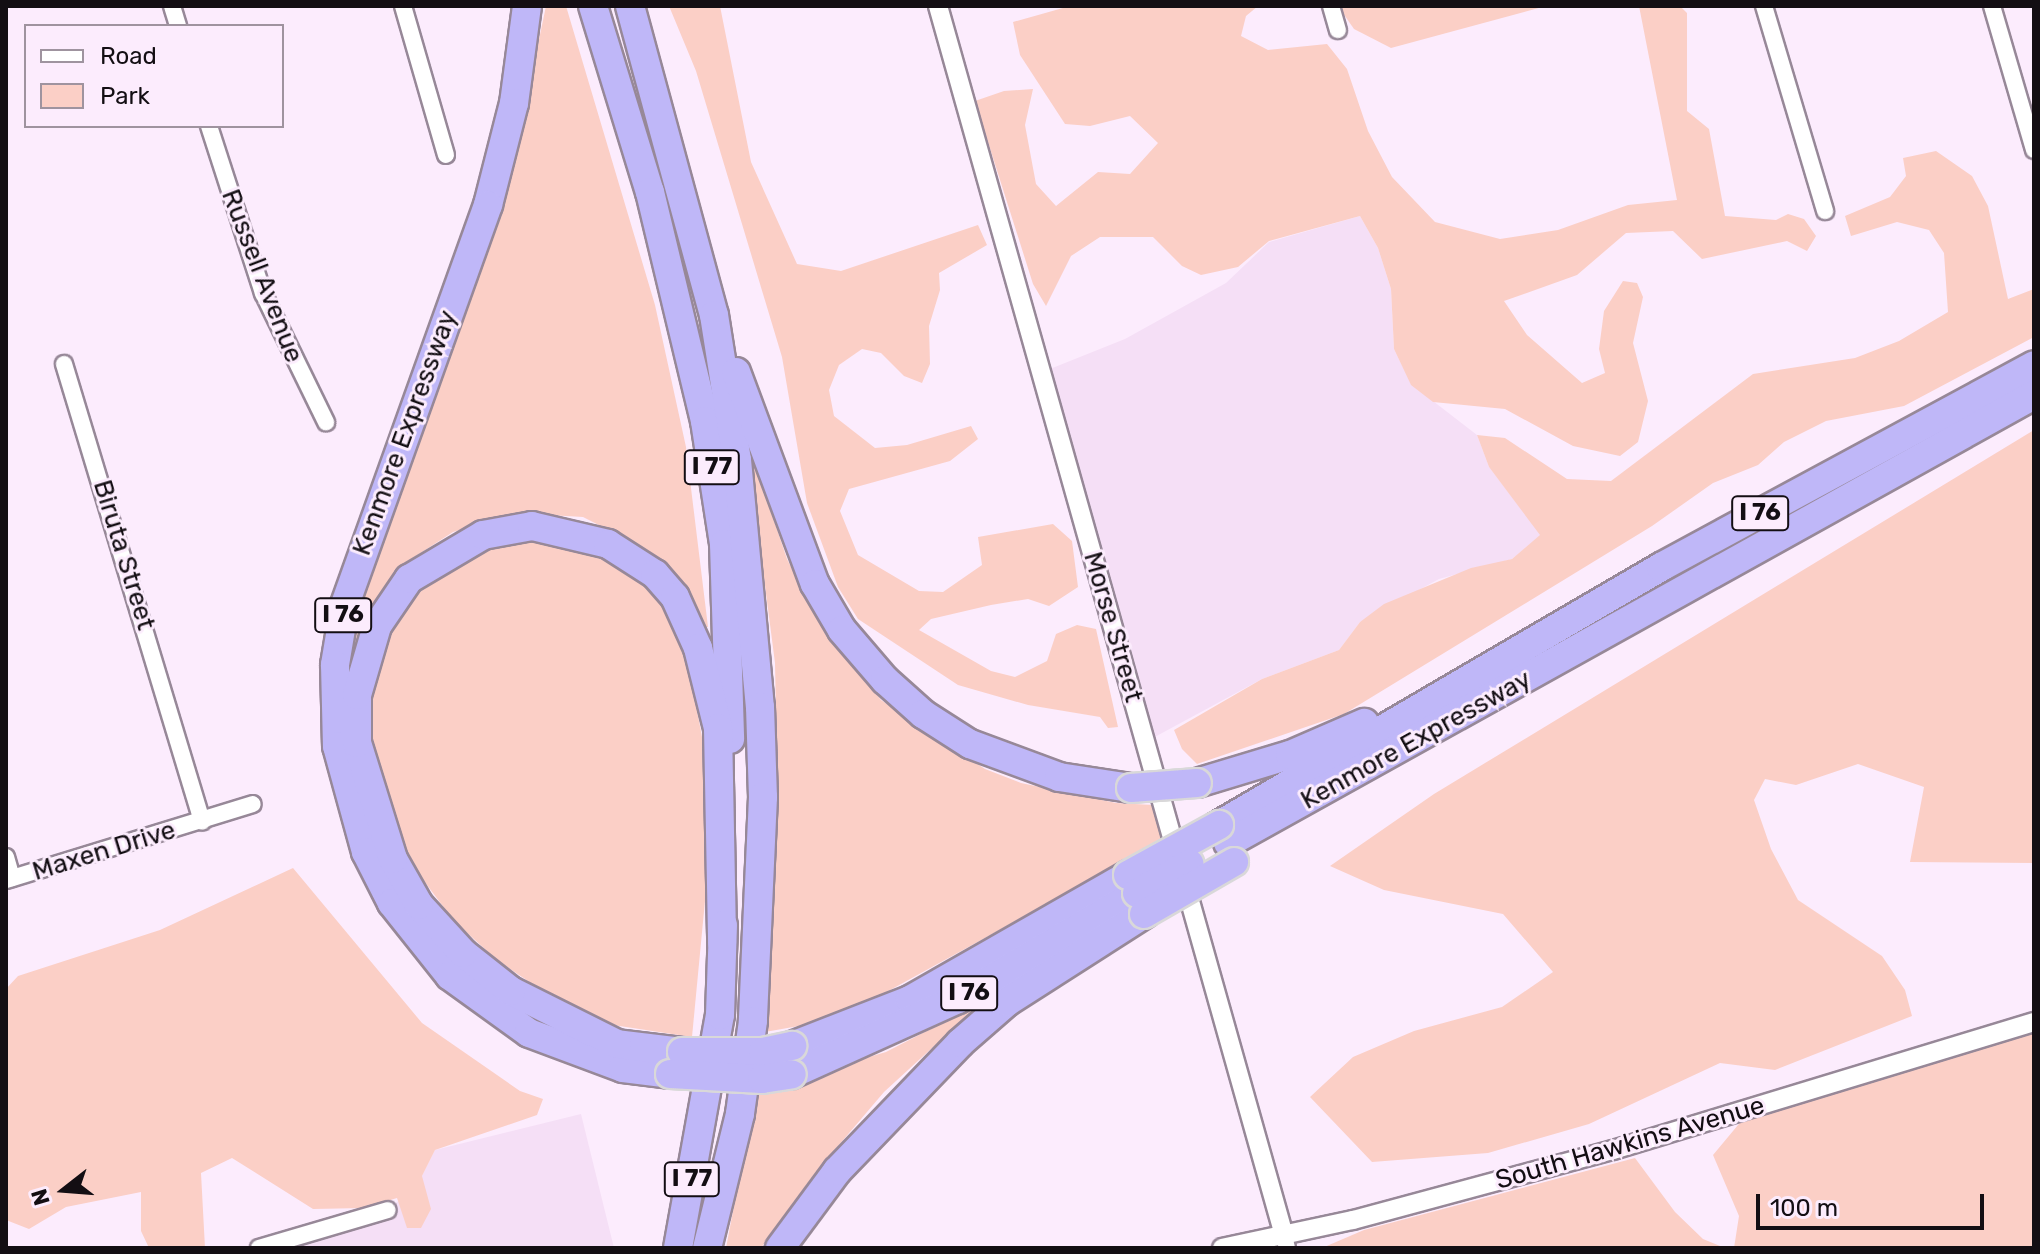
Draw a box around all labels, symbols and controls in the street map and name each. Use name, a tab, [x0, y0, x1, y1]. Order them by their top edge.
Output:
legend	[24, 24, 284, 128]
text: Road	[100, 42, 157, 70]
text: Park	[100, 82, 150, 110]
street label: Russell Avenue	[214, 185, 310, 367]
street label: Kenmore Expressway	[346, 306, 464, 560]
road number: I 77	[682, 447, 742, 487]
street label: Biruta Street	[86, 476, 162, 634]
road number: I 76	[1730, 493, 1790, 533]
street label: Morse Street	[1077, 548, 1149, 706]
road number: I 76	[313, 595, 373, 635]
street label: Kenmore Expressway	[1296, 664, 1536, 816]
street label: Maxen Drive	[29, 814, 179, 888]
road number: I 76	[939, 973, 999, 1013]
street label: South Hawkins Avenue	[1492, 1090, 1768, 1196]
north arrow	[24, 1150, 104, 1230]
road number: I 77	[662, 1159, 722, 1199]
scale bar	[1760, 1178, 1988, 1228]
text: N	[25, 1186, 56, 1209]
text: 100 m	[1770, 1194, 1838, 1222]

